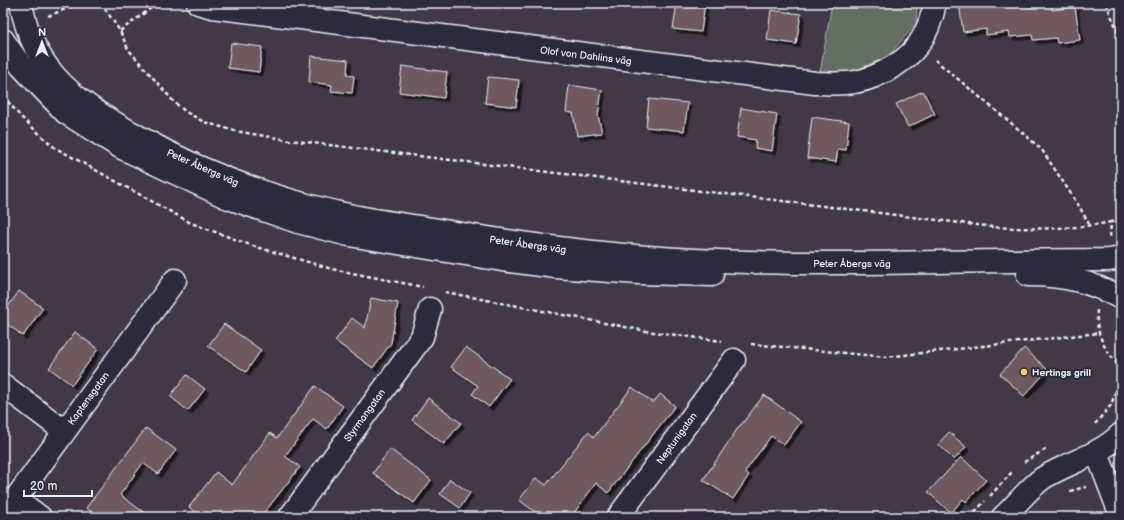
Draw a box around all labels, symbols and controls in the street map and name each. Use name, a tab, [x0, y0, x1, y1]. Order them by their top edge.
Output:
north arrow	[22, 22, 62, 62]
text: N	[38, 26, 46, 39]
street label: Olof von Dahlins väg	[539, 44, 633, 68]
street label: Peter Åbergs väg	[165, 147, 241, 189]
street label: Peter Åbergs väg	[489, 234, 567, 256]
street label: Peter Åbergs väg	[813, 258, 891, 270]
marker: Hertings grill	[1019, 367, 1029, 377]
place label: Hertings grill	[1032, 367, 1091, 379]
street label: Kaptensgatan	[66, 369, 112, 427]
street label: Styrmangatan	[342, 387, 388, 444]
street label: Neptunigatan	[654, 410, 700, 467]
scale bar	[24, 472, 92, 498]
text: 20 m	[30, 479, 57, 494]

